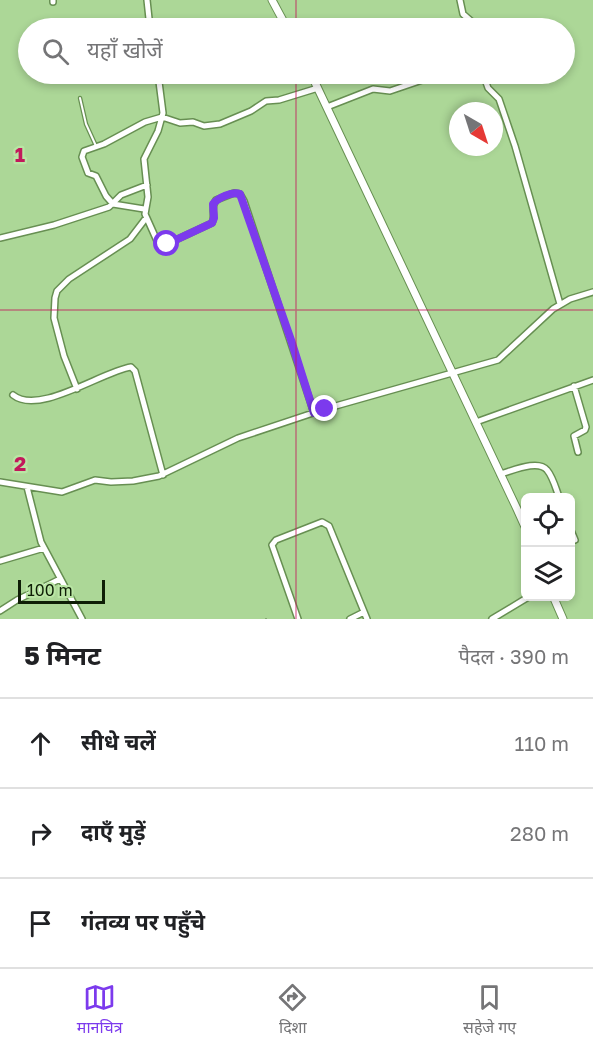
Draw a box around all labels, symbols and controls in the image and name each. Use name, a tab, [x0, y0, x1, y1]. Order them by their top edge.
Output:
search box	[18, 18, 575, 84]
icon: search	[39, 35, 72, 68]
text: यहाँ खोजें	[87, 36, 163, 63]
north arrow	[449, 102, 503, 156]
text: 1	[15, 142, 25, 166]
route start	[153, 230, 179, 256]
route end	[311, 395, 337, 421]
text: 2	[14, 451, 26, 475]
map controls	[521, 493, 575, 601]
button: locate	[521, 493, 575, 547]
button: layers	[521, 547, 575, 601]
scale bar	[18, 577, 105, 604]
text: 100 m	[27, 580, 73, 600]
text: 5 मिनट	[24, 640, 101, 671]
text: पैदल · 390 m	[459, 644, 569, 668]
icon: ahead	[24, 727, 57, 760]
text: सीधे चलें	[81, 728, 156, 755]
text: 110 m	[515, 731, 569, 755]
icon: right	[24, 817, 57, 850]
text: दाएँ मुड़ें	[81, 818, 146, 845]
text: 280 m	[510, 821, 569, 845]
icon: arrive	[24, 907, 57, 940]
text: गंतव्य पर पहुँचे	[81, 908, 205, 935]
tab: मानचित्र	[77, 981, 123, 1040]
tab: दिशा	[276, 981, 309, 1040]
tab: सहेजे गए	[463, 981, 516, 1040]

